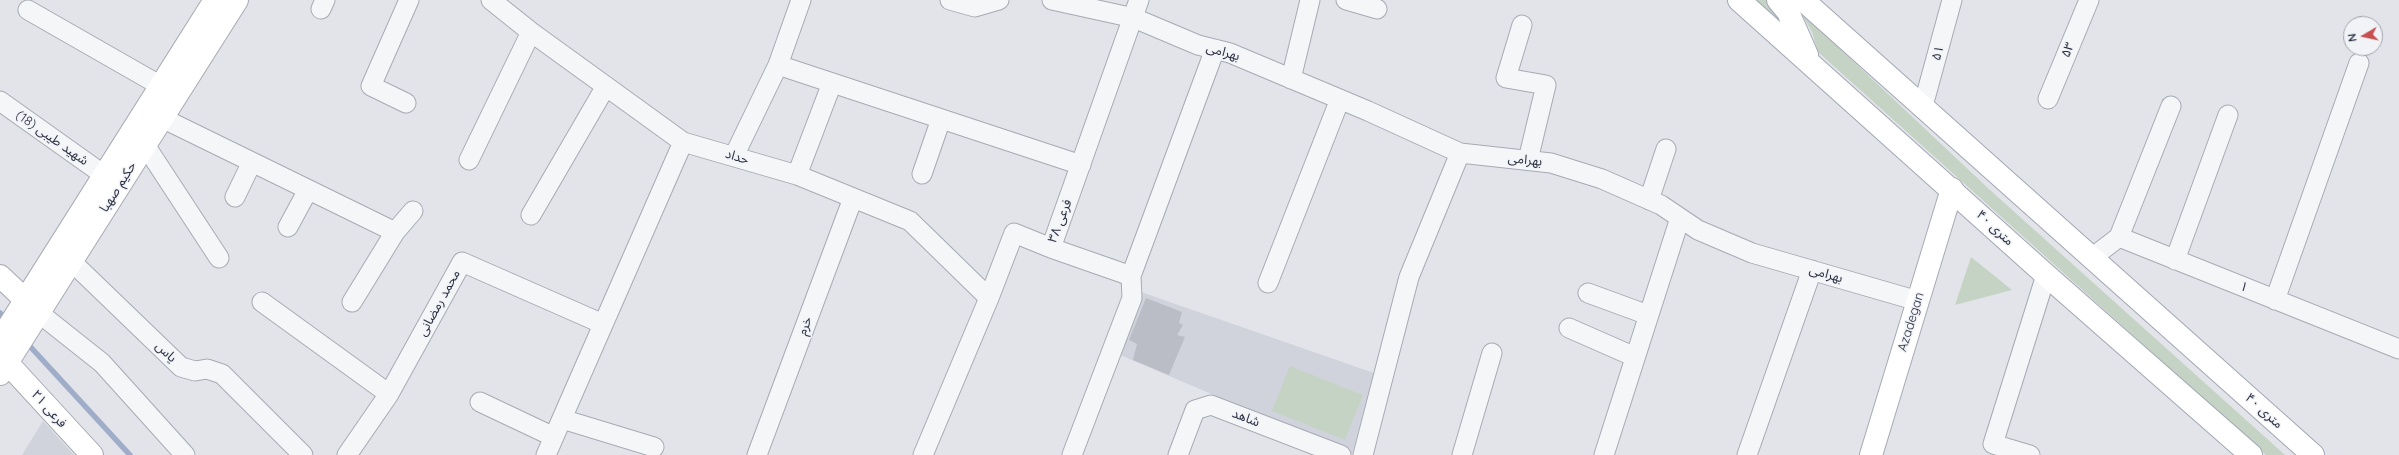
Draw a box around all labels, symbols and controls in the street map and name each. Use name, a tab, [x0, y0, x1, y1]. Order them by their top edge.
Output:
north arrow	[2343, 16, 2383, 56]
text: N	[2345, 33, 2360, 43]
street label: بهرامی	[1204, 40, 1242, 64]
street label: ۵۳	[2058, 40, 2078, 60]
street label: ۵۱	[1929, 44, 1947, 62]
street label: (18) شهید طیبی	[13, 107, 91, 169]
street label: حداد	[723, 146, 751, 168]
street label: بهرامی	[1507, 150, 1543, 170]
street label: حکیم صهبا	[96, 159, 140, 215]
street label: فرعی ۳۸	[1045, 197, 1075, 245]
street label: ۴۰ متری	[1973, 207, 2017, 249]
street label: بهرامی	[1807, 262, 1845, 286]
street label: محمد رمضانی	[414, 267, 464, 339]
street label: ۱	[2238, 278, 2250, 296]
street label: Azadegan	[1895, 290, 1927, 354]
street label: خرم	[794, 315, 816, 337]
street label: یاس	[152, 338, 180, 366]
street label: فرعی ۲۱	[28, 387, 70, 431]
street label: ۴۰ متری	[2242, 390, 2286, 432]
street label: شاهد	[1230, 406, 1262, 430]

